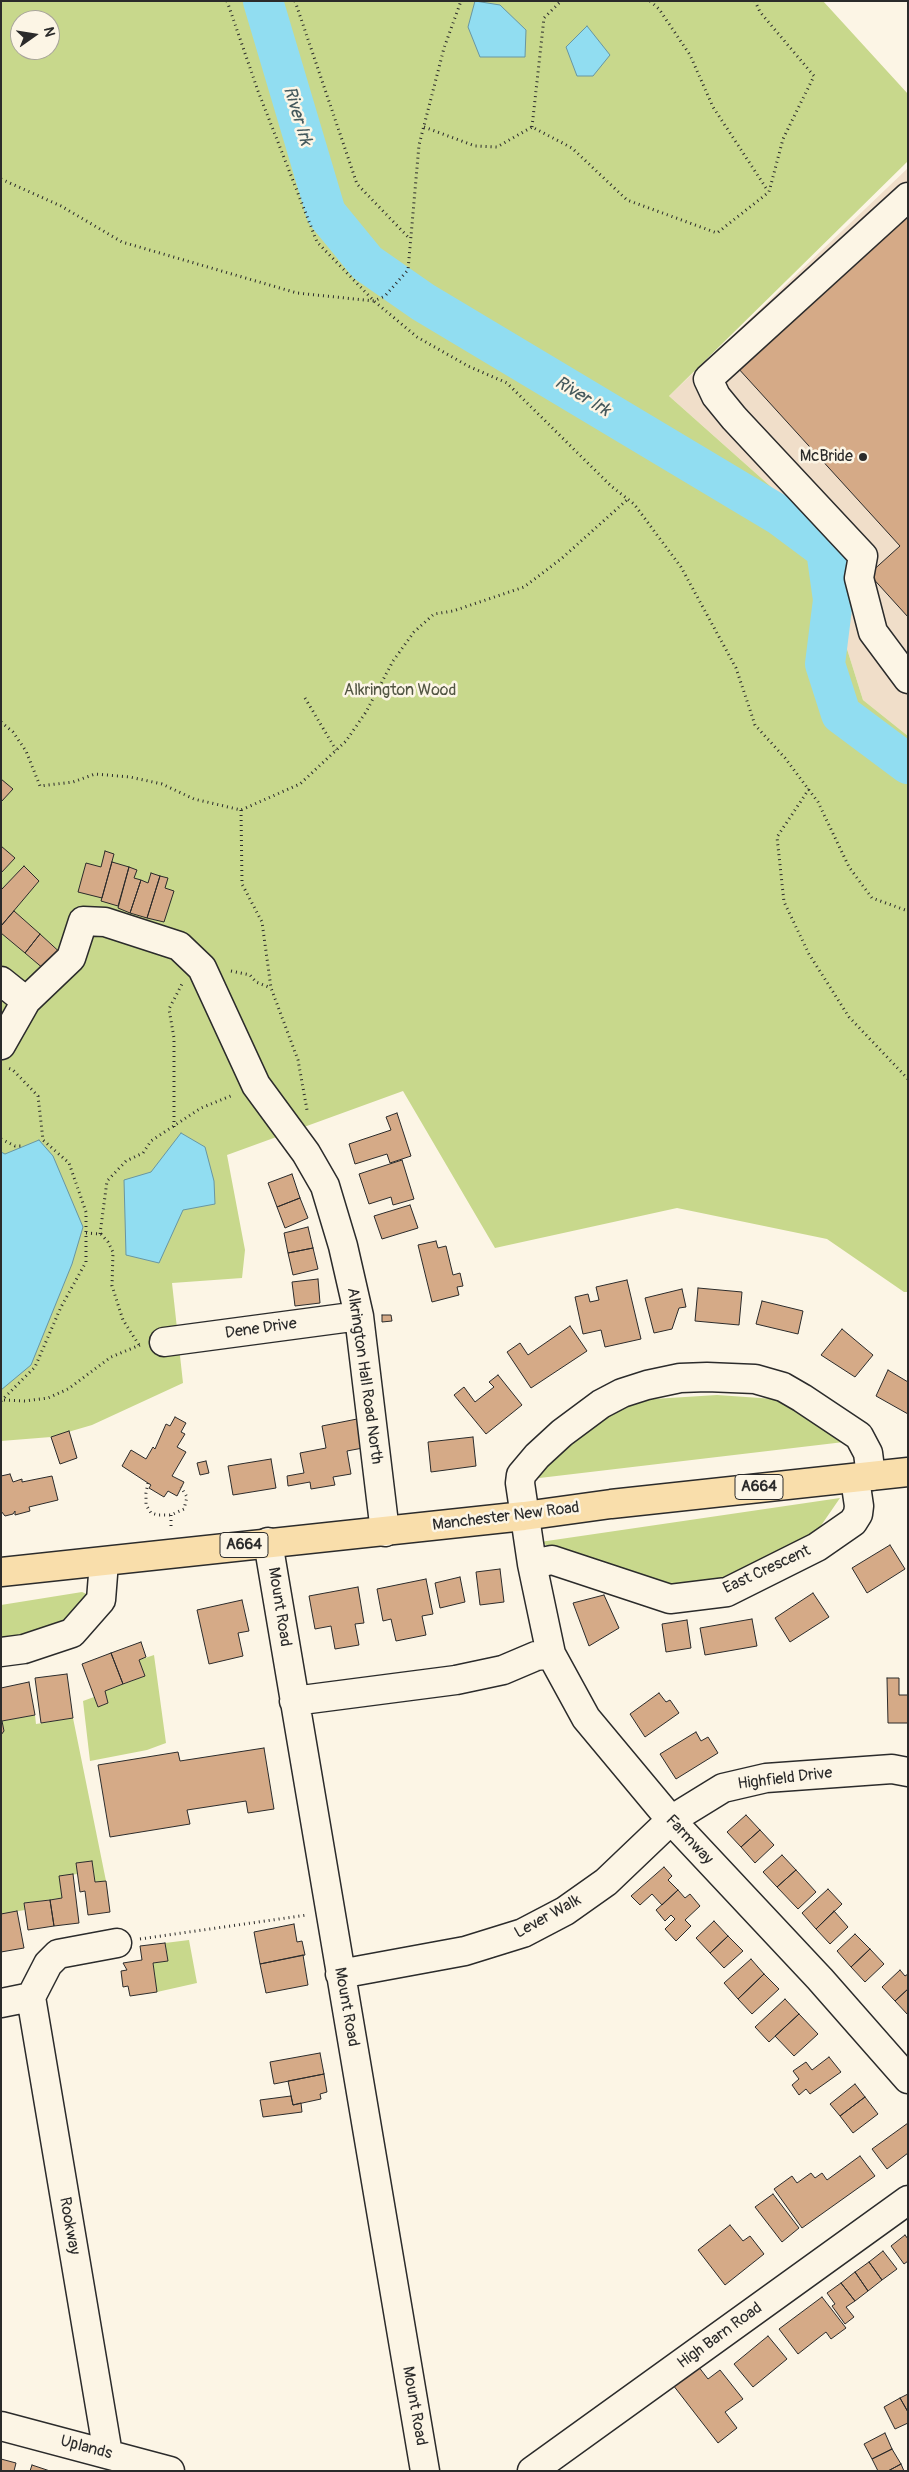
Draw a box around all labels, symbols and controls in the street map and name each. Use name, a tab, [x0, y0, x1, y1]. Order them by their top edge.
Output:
north arrow	[10, 10, 60, 60]
text: N	[40, 25, 58, 38]
water label: River Irk	[278, 84, 316, 148]
water label: River Irk	[551, 372, 613, 422]
place label: McBride	[800, 447, 853, 467]
marker: McBride	[857, 451, 869, 463]
park label: Alkrington Wood	[344, 681, 456, 701]
street label: Alkrington Hall Road North	[342, 1286, 386, 1466]
street label: Dene Drive	[224, 1314, 298, 1344]
road number: A664	[735, 1474, 783, 1500]
street label: Manchester New Road	[431, 1498, 581, 1536]
road number: A664	[220, 1532, 268, 1558]
street label: East Crescent	[720, 1541, 814, 1599]
street label: Mount Road	[263, 1566, 295, 1648]
street label: Highfield Drive	[737, 1764, 833, 1794]
street label: Farmway	[661, 1811, 717, 1869]
street label: Lever Walk	[512, 1891, 584, 1943]
street label: Mount Road	[330, 1966, 362, 2048]
street label: Rookway	[54, 2196, 84, 2256]
street label: High Barn Road	[674, 2299, 766, 2373]
street label: Mount Road	[398, 2365, 430, 2447]
street label: Uplands	[58, 2432, 114, 2464]

